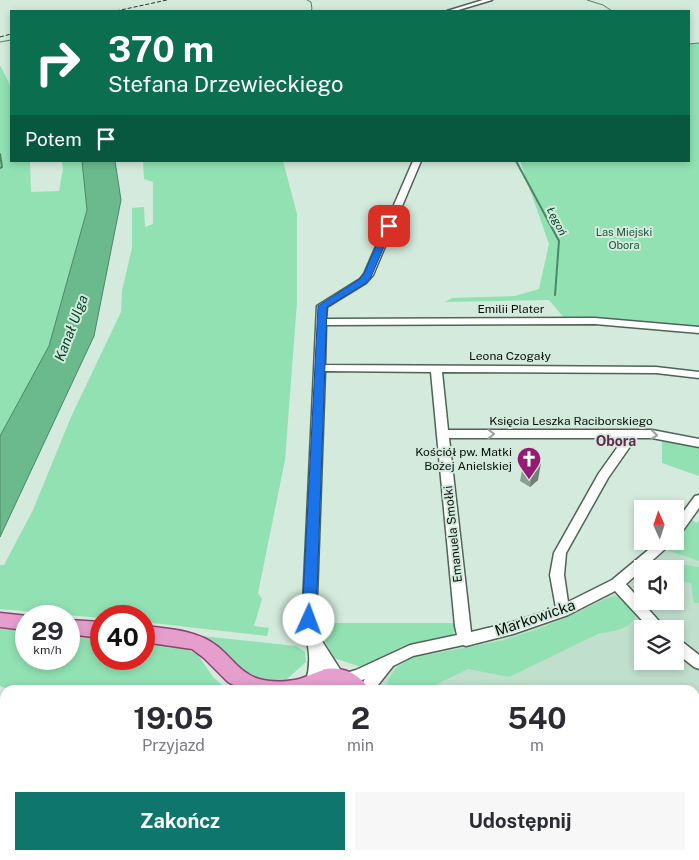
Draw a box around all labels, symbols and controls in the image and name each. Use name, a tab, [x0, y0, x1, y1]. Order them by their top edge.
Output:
text: 370 m	[108, 29, 214, 70]
icon: right	[25, 30, 90, 95]
text: Stefana Drzewieckiego	[108, 71, 343, 97]
icon: arrive	[92, 125, 120, 153]
text: Potem	[25, 128, 82, 150]
pin	[368, 205, 410, 247]
water label: Łęgoń	[545, 205, 569, 237]
icon: arrive	[375, 212, 403, 240]
park label: Las Miejski Obora	[596, 226, 652, 251]
water label: Kanał Ulga	[51, 293, 91, 363]
street label: Emilii Plater	[478, 302, 545, 316]
street label: Leona Czogały	[469, 349, 551, 363]
street label: Księcia Leszka Raciborskiego	[489, 414, 653, 428]
one-way arrow	[488, 429, 495, 439]
one-way arrow	[650, 429, 658, 440]
district label: Obora	[596, 433, 636, 449]
place label: Kościół pw. Matki Bożej Anielskiej	[415, 445, 512, 473]
church icon: Kościół pw. Matki Bożej Anielskiej	[516, 446, 542, 480]
street label: Emanuela Smołki	[441, 485, 465, 583]
north arrow	[634, 500, 684, 550]
map controls	[634, 500, 684, 670]
button: sound	[634, 560, 684, 610]
position arrow	[282, 593, 334, 645]
street label: Markowicka	[492, 596, 577, 639]
speed limit sign: 40	[90, 605, 155, 670]
text: 29	[31, 616, 64, 646]
button: layers	[634, 620, 684, 670]
text: km/h	[33, 643, 62, 657]
text: 19:05	[133, 700, 214, 736]
text: 2	[351, 700, 370, 736]
text: 540	[507, 700, 567, 736]
text: Przyjazd	[142, 736, 205, 755]
text: min	[347, 736, 374, 755]
text: m	[530, 736, 544, 755]
button: Zakończ	[15, 792, 345, 850]
button: Udostępnij	[355, 792, 685, 850]

